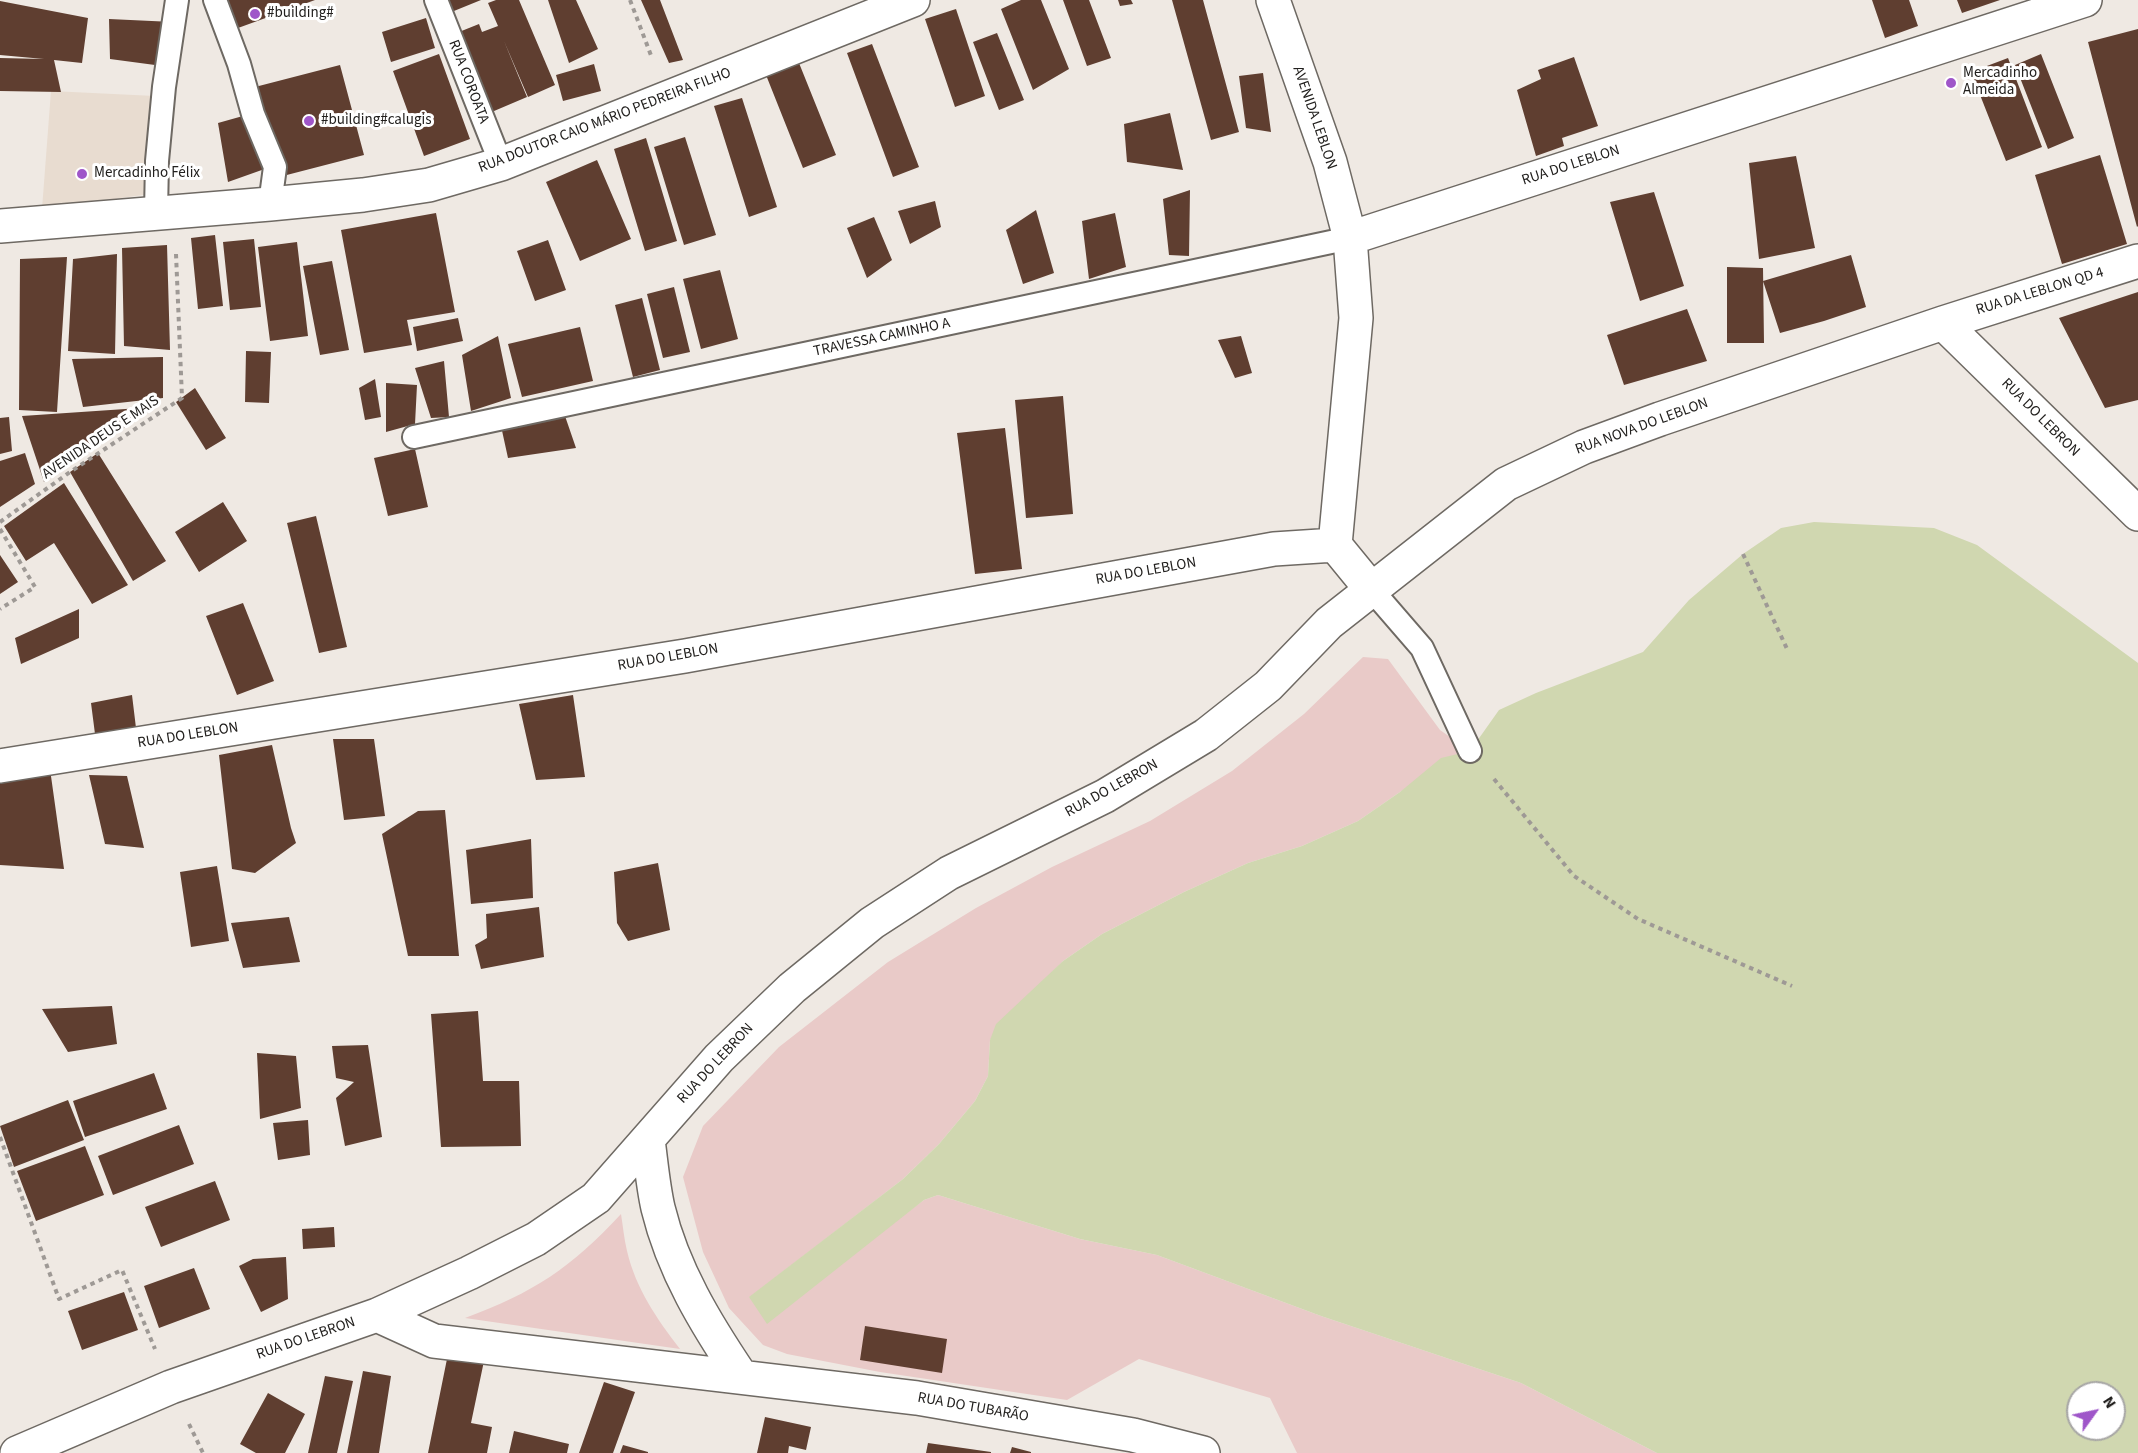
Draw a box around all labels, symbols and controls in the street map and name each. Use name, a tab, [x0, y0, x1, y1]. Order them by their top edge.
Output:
place label: #building#	[267, 5, 334, 23]
marker: #building#	[248, 7, 262, 21]
street label: RUA COROATA	[444, 37, 492, 127]
street label: RUA DOUTOR CAIO MÁRIO PEDREIRA FILHO	[476, 64, 734, 178]
street label: AVENIDA LEBLON	[1288, 64, 1340, 172]
place label: Mercadinho Almeida	[1963, 65, 2037, 100]
marker: Mercadinho Almeida	[1944, 76, 1958, 90]
place label: #building#calugis	[321, 112, 431, 130]
marker: #building#calugis	[302, 114, 316, 128]
street label: RUA DO LEBLON	[1520, 142, 1622, 190]
place label: Mercadinho Félix	[94, 165, 200, 183]
marker: Mercadinho Félix	[75, 167, 89, 181]
street label: RUA DA LEBLON QD 4	[1974, 264, 2106, 320]
street label: TRAVESSA CAMINHO A	[812, 315, 952, 361]
street label: RUA DO LEBRON	[1997, 375, 2083, 461]
street label: AVENIDA DEUS E MAIS	[39, 392, 163, 484]
street label: RUA NOVA DO LEBLON	[1573, 395, 1711, 459]
street label: RUA DO LEBLON	[1094, 554, 1198, 590]
street label: RUA DO LEBLON	[616, 640, 720, 676]
street label: RUA DO LEBLON	[136, 719, 240, 753]
street label: RUA DO LEBRON	[1062, 756, 1162, 822]
street label: RUA DO LEBRON	[674, 1020, 758, 1108]
street label: RUA DO LEBRON	[254, 1314, 358, 1364]
north arrow	[2066, 1381, 2126, 1441]
street label: RUA DO TUBARÃO	[916, 1389, 1030, 1427]
text: N	[2097, 1392, 2122, 1413]

